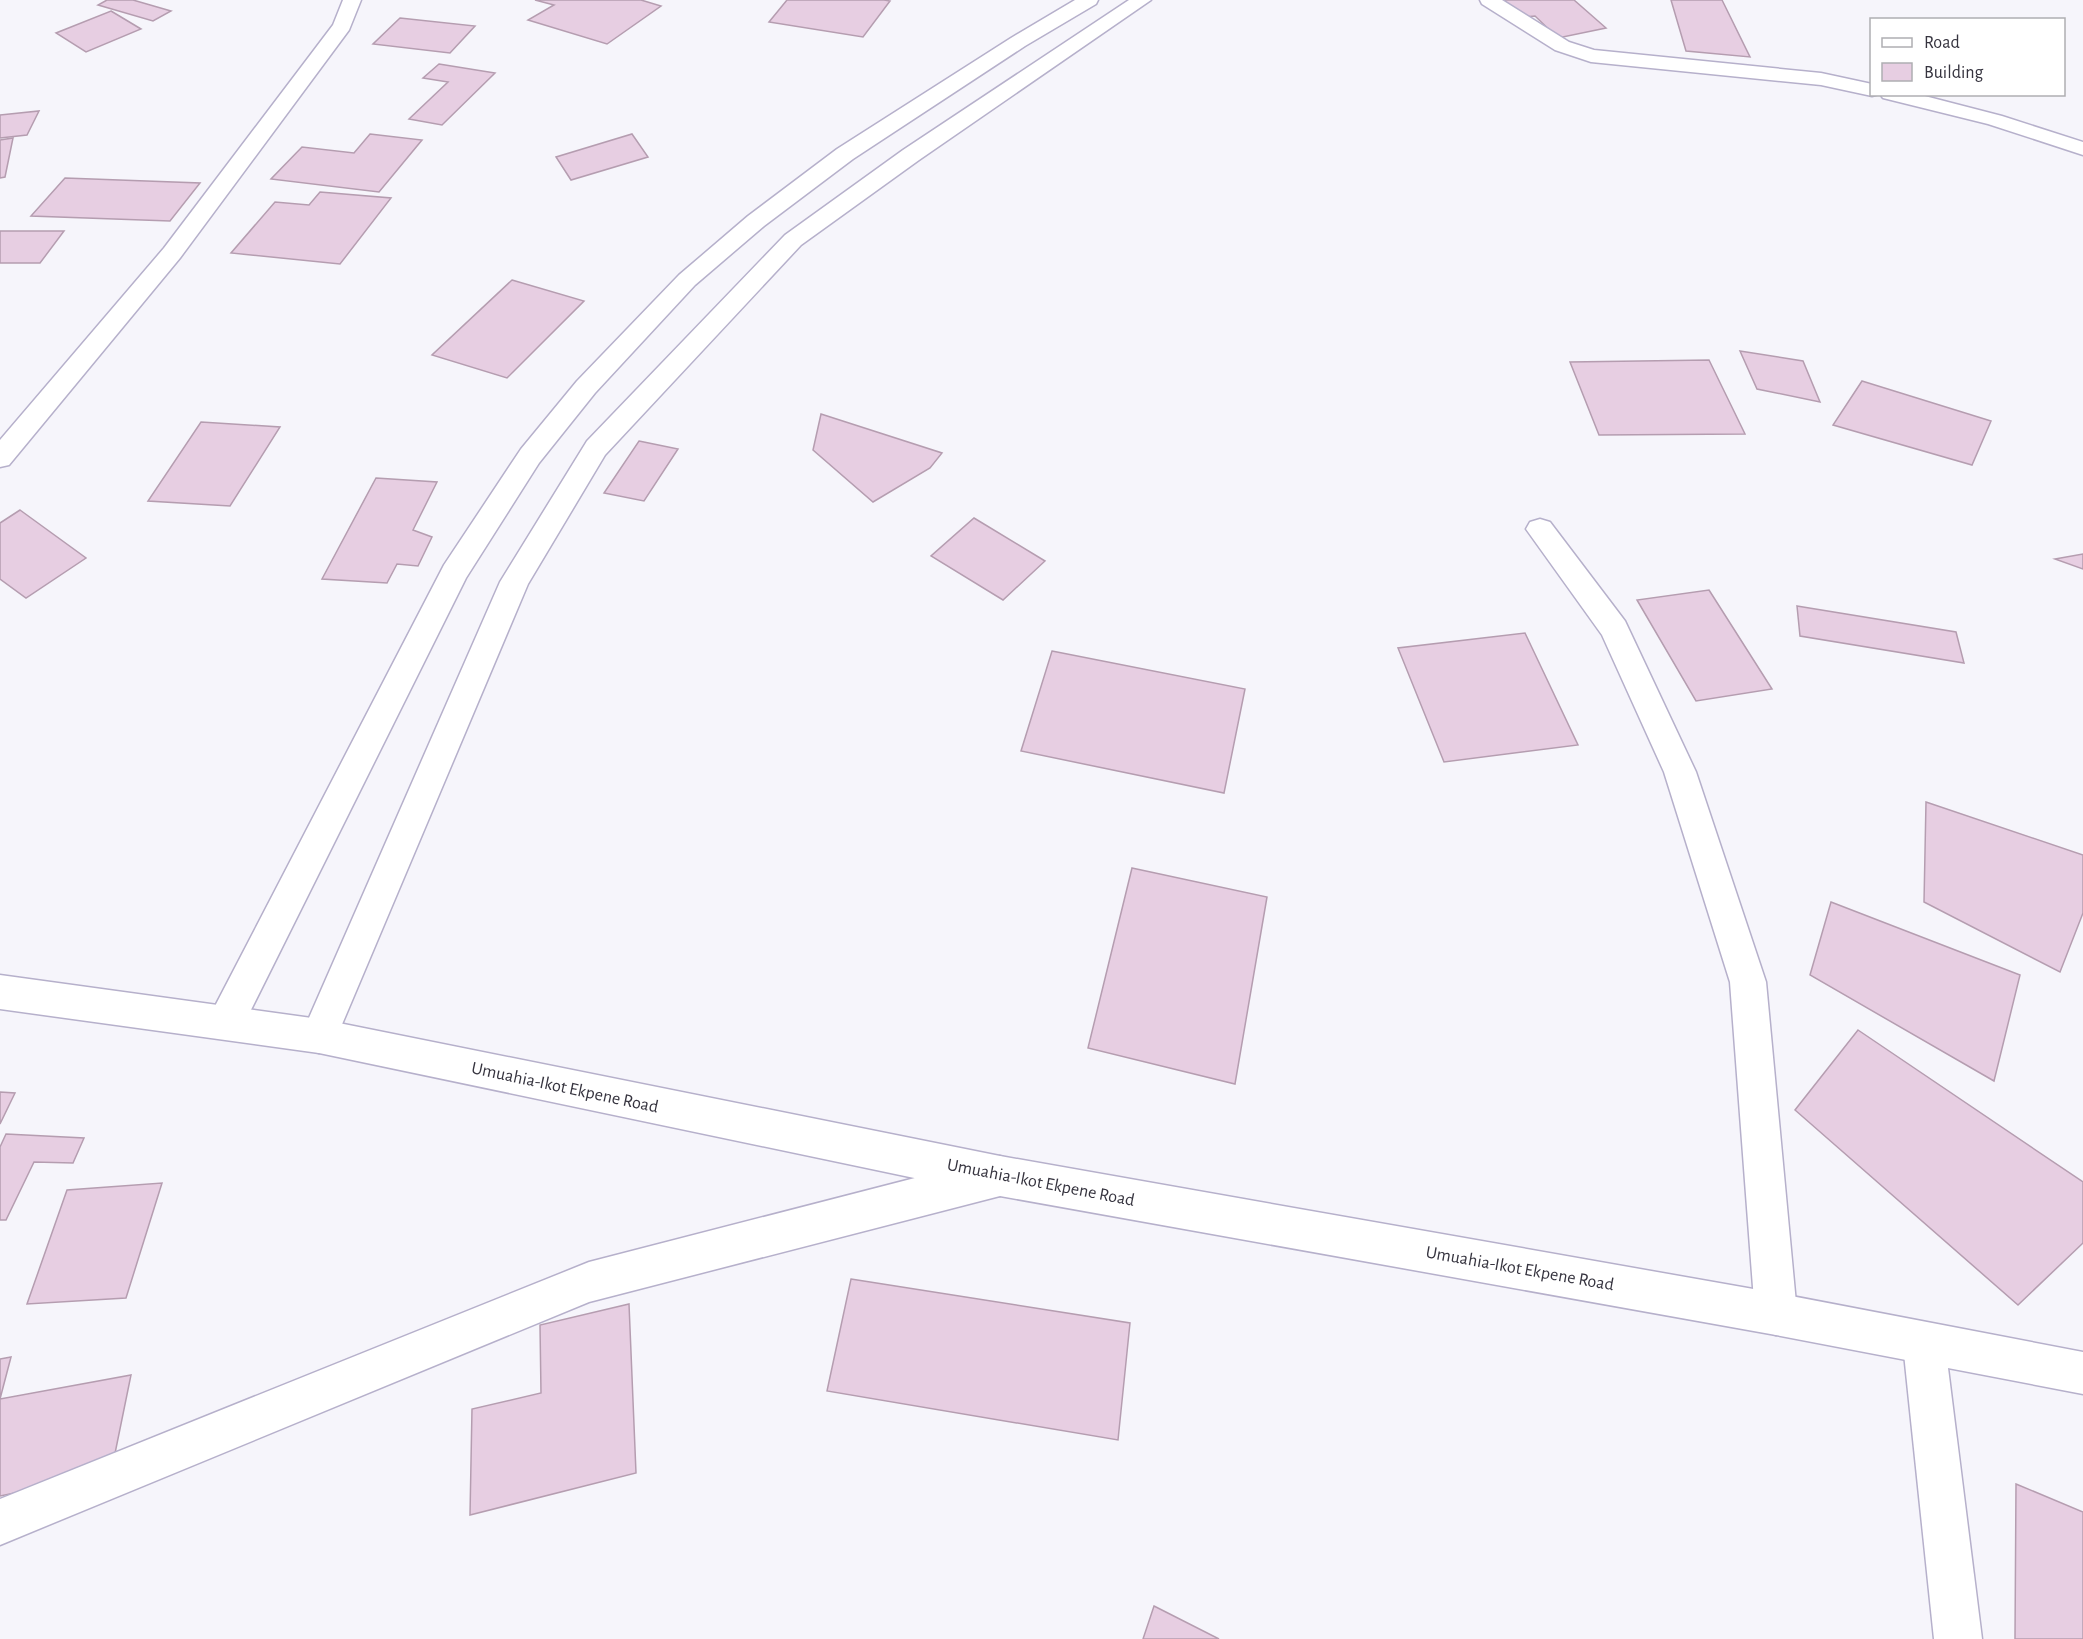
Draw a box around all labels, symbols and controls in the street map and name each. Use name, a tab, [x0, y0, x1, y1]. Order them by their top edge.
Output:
legend	[1870, 18, 2065, 96]
text: Road	[1924, 34, 1960, 52]
text: Building	[1924, 64, 1984, 82]
street label: Umuahia-Ikot Ekpene Road	[470, 1059, 660, 1117]
street label: Umuahia-Ikot Ekpene Road	[945, 1156, 1136, 1210]
street label: Umuahia-Ikot Ekpene Road	[1424, 1244, 1615, 1294]

